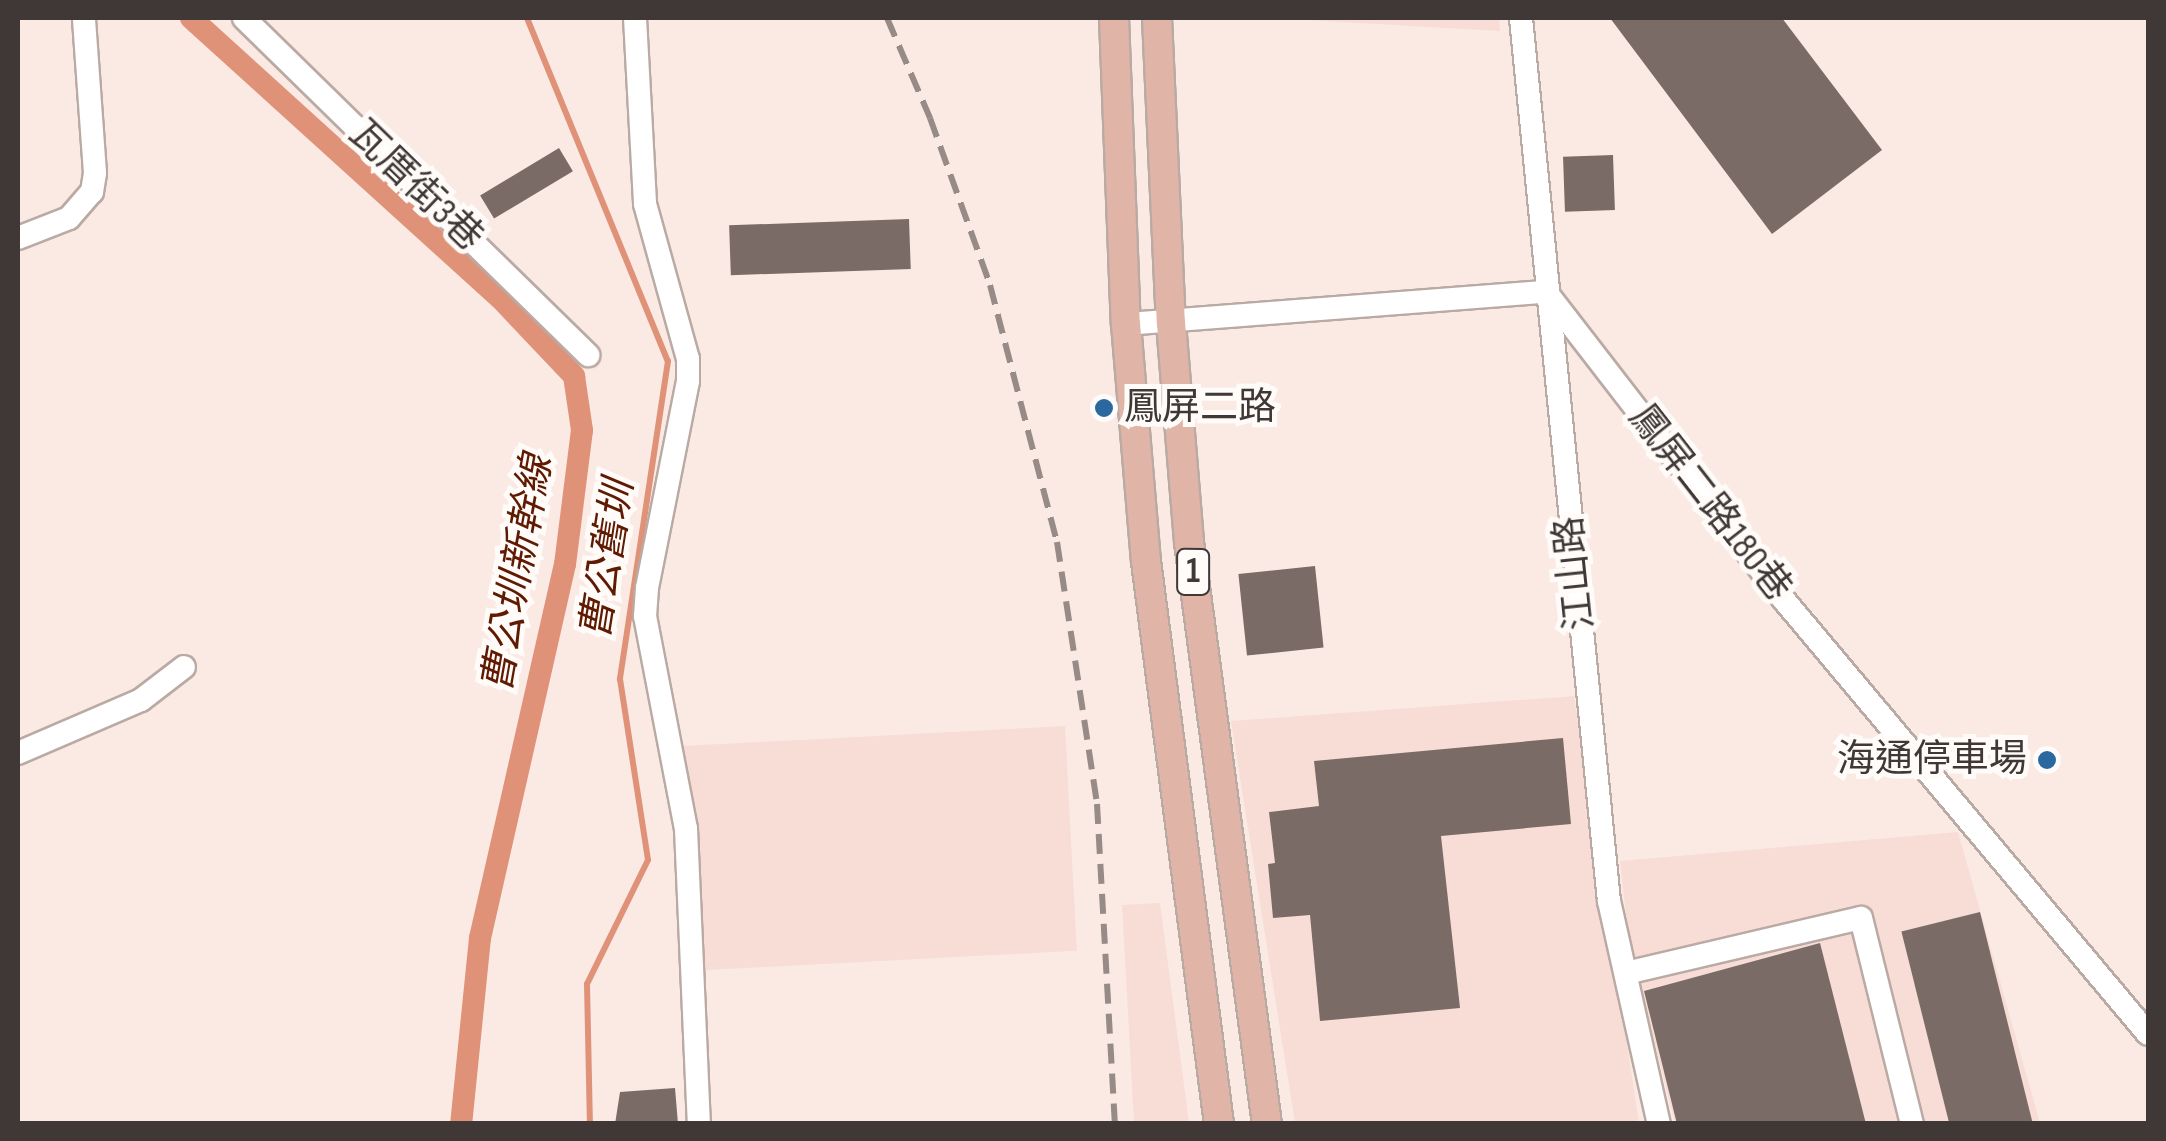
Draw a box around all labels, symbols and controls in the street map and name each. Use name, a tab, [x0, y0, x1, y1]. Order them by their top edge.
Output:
street label: 瓦厝街3巷	[340, 111, 492, 261]
place label: 鳳屏二路	[1124, 385, 1276, 431]
street label: 鳳屏二路180巷	[1619, 396, 1801, 610]
marker: 鳳屏二路	[1093, 397, 1115, 419]
water label: 曹公圳新幹線	[474, 452, 562, 696]
water label: 曹公舊圳	[572, 477, 644, 643]
street label: 江山路	[1546, 514, 1604, 632]
road number: 1	[1176, 542, 1210, 602]
place label: 海通停車場	[1837, 737, 2027, 783]
marker: 海通停車場	[2036, 749, 2058, 771]

